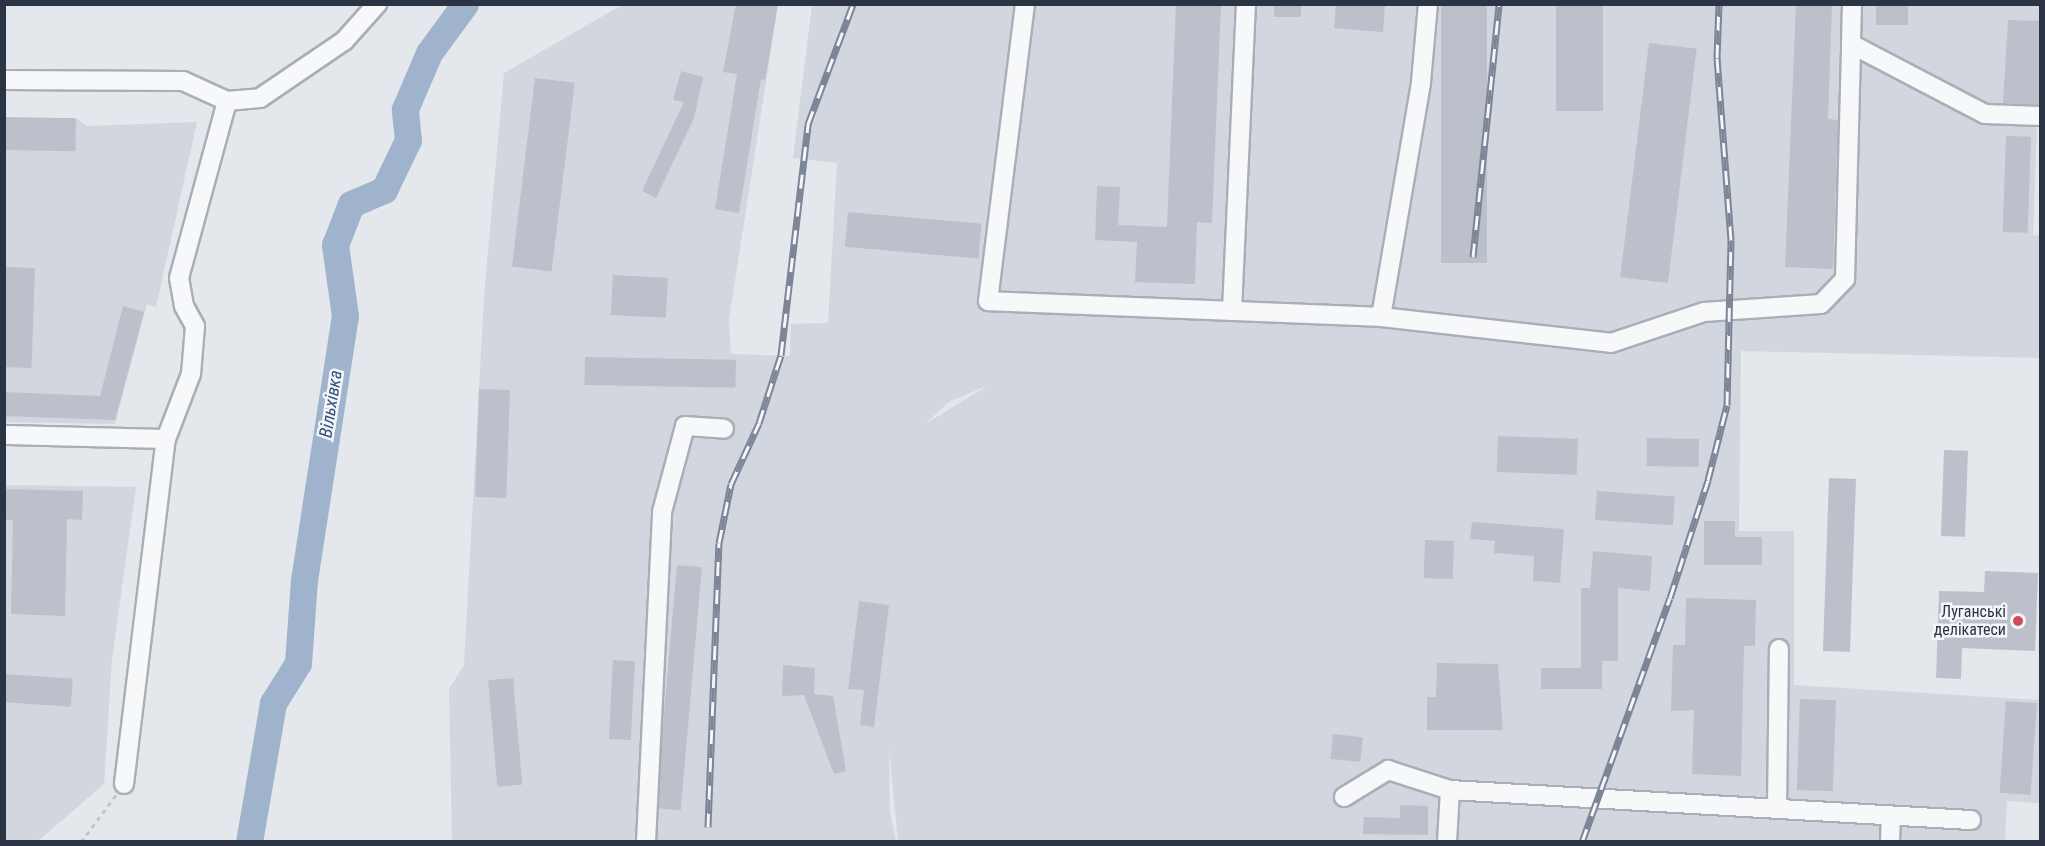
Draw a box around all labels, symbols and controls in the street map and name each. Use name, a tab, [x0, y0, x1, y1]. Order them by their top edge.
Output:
water label: Вільхівка	[315, 369, 347, 439]
place label: Луганські делікатеси	[1934, 602, 2006, 640]
marker: Луганські делікатеси	[2011, 614, 2025, 628]

